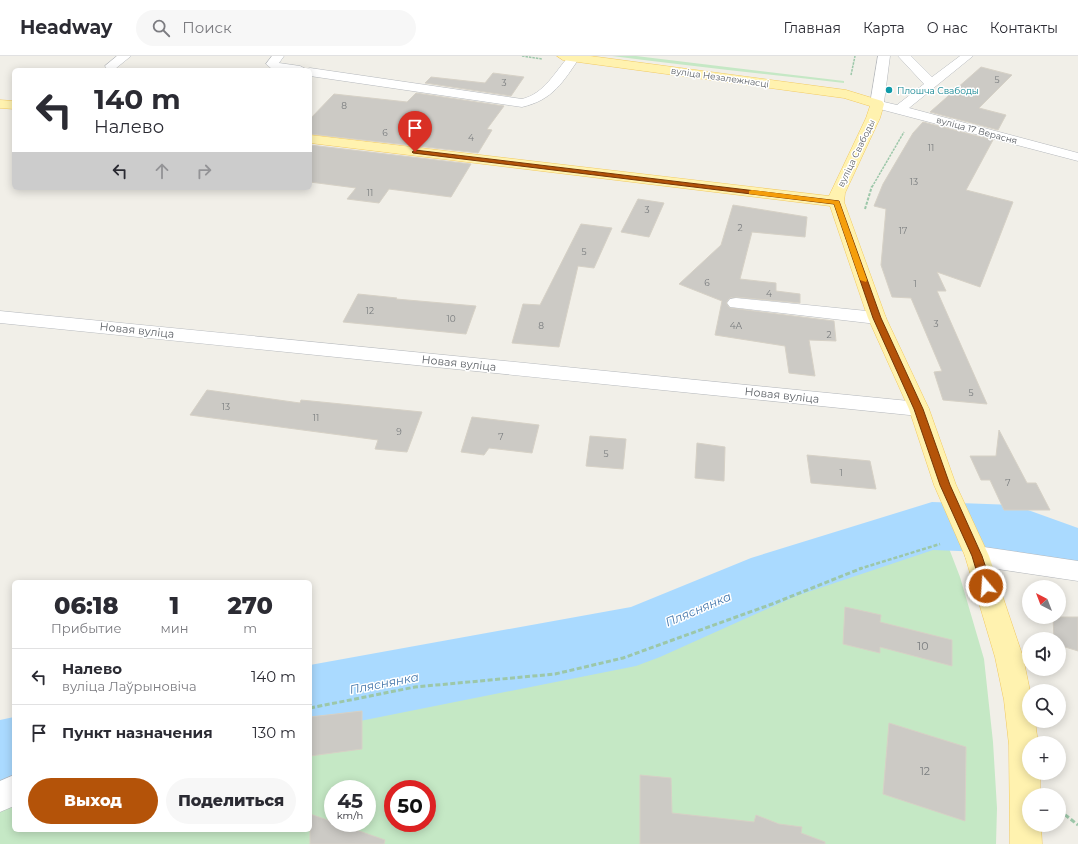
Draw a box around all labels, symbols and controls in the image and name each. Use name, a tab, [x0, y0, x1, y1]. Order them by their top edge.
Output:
search box	[136, 10, 416, 46]
text: Headway	[20, 16, 112, 39]
icon: search	[150, 17, 172, 39]
text: Поиск	[182, 18, 232, 37]
text: Главная	[783, 19, 841, 37]
text: Карта	[863, 19, 905, 37]
text: О нас	[927, 19, 968, 37]
text: Контакты	[990, 19, 1058, 37]
street label: вуліца Незалежнасці	[670, 65, 770, 89]
house number: 5	[994, 74, 1000, 85]
house number: 3	[501, 77, 507, 88]
text: 140 m	[94, 82, 181, 116]
icon: left	[28, 84, 80, 136]
marker: Плошча Свабоды	[884, 85, 894, 95]
place label: Плошча Свабоды	[897, 85, 979, 96]
house number: 8	[341, 100, 347, 111]
pin	[398, 111, 432, 152]
street label: вуліца 17 Верасня	[935, 114, 1019, 146]
text: Налево	[94, 116, 164, 138]
icon: arrive	[404, 117, 426, 139]
street label: вуліца Свабоды	[835, 117, 877, 189]
house number: 6	[382, 127, 388, 138]
house number: 4	[468, 132, 474, 143]
house number: 11	[928, 142, 934, 153]
icon: left	[109, 160, 131, 182]
icon: ahead	[151, 160, 173, 182]
icon: right	[193, 160, 215, 182]
house number: 13	[910, 176, 918, 187]
house number: 11	[367, 187, 373, 198]
house number: 3	[644, 204, 650, 215]
house number: 2	[737, 222, 743, 233]
house number: 17	[899, 225, 907, 236]
house number: 5	[581, 246, 587, 257]
house number: 6	[704, 277, 710, 288]
house number: 1	[913, 278, 917, 289]
house number: 4	[766, 288, 772, 299]
house number: 12	[366, 305, 374, 316]
house number: 10	[446, 313, 456, 324]
house number: 3	[933, 318, 939, 329]
street label: Новая вуліца	[99, 319, 175, 341]
house number: 8	[538, 320, 544, 331]
house number: 4А	[730, 320, 743, 331]
house number: 2	[826, 329, 832, 340]
street label: Новая вуліца	[421, 352, 497, 374]
street label: Новая вуліца	[744, 384, 820, 406]
house number: 5	[968, 387, 974, 398]
house number: 13	[222, 401, 230, 412]
house number: 11	[313, 412, 319, 423]
house number: 9	[396, 426, 402, 437]
house number: 7	[498, 431, 504, 442]
house number: 5	[603, 448, 609, 459]
house number: 1	[839, 467, 843, 478]
house number: 7	[1005, 477, 1011, 488]
position arrow	[965, 565, 1007, 607]
north arrow	[1022, 580, 1066, 624]
map controls	[1022, 580, 1066, 832]
water label: Пляснянка	[663, 588, 733, 630]
text: 06:18	[54, 591, 119, 620]
text: 1	[170, 591, 179, 620]
text: 270	[227, 591, 273, 620]
text: Прибытие	[51, 620, 121, 636]
text: мин	[160, 620, 188, 636]
text: m	[243, 620, 257, 636]
button: sound	[1022, 632, 1066, 676]
house number: 10	[917, 639, 929, 653]
text: Налево	[62, 659, 122, 678]
icon: left	[28, 666, 50, 688]
text: 140 m	[251, 667, 296, 686]
water label: Пляснянка	[348, 669, 420, 697]
text: вуліца Лаўрыновіча	[62, 678, 197, 694]
button: search	[1022, 684, 1066, 728]
icon: arrive	[28, 722, 50, 744]
text: Пункт назначения	[62, 723, 213, 742]
text: 130 m	[252, 723, 296, 742]
button: +	[1022, 736, 1066, 780]
house number: 12	[920, 764, 930, 778]
button: Выход	[28, 778, 158, 824]
button: Поделиться	[166, 778, 296, 824]
speed limit sign: 50	[384, 780, 436, 832]
button: −	[1022, 788, 1066, 832]
text: 45	[337, 789, 363, 813]
text: km/h	[337, 809, 363, 822]

